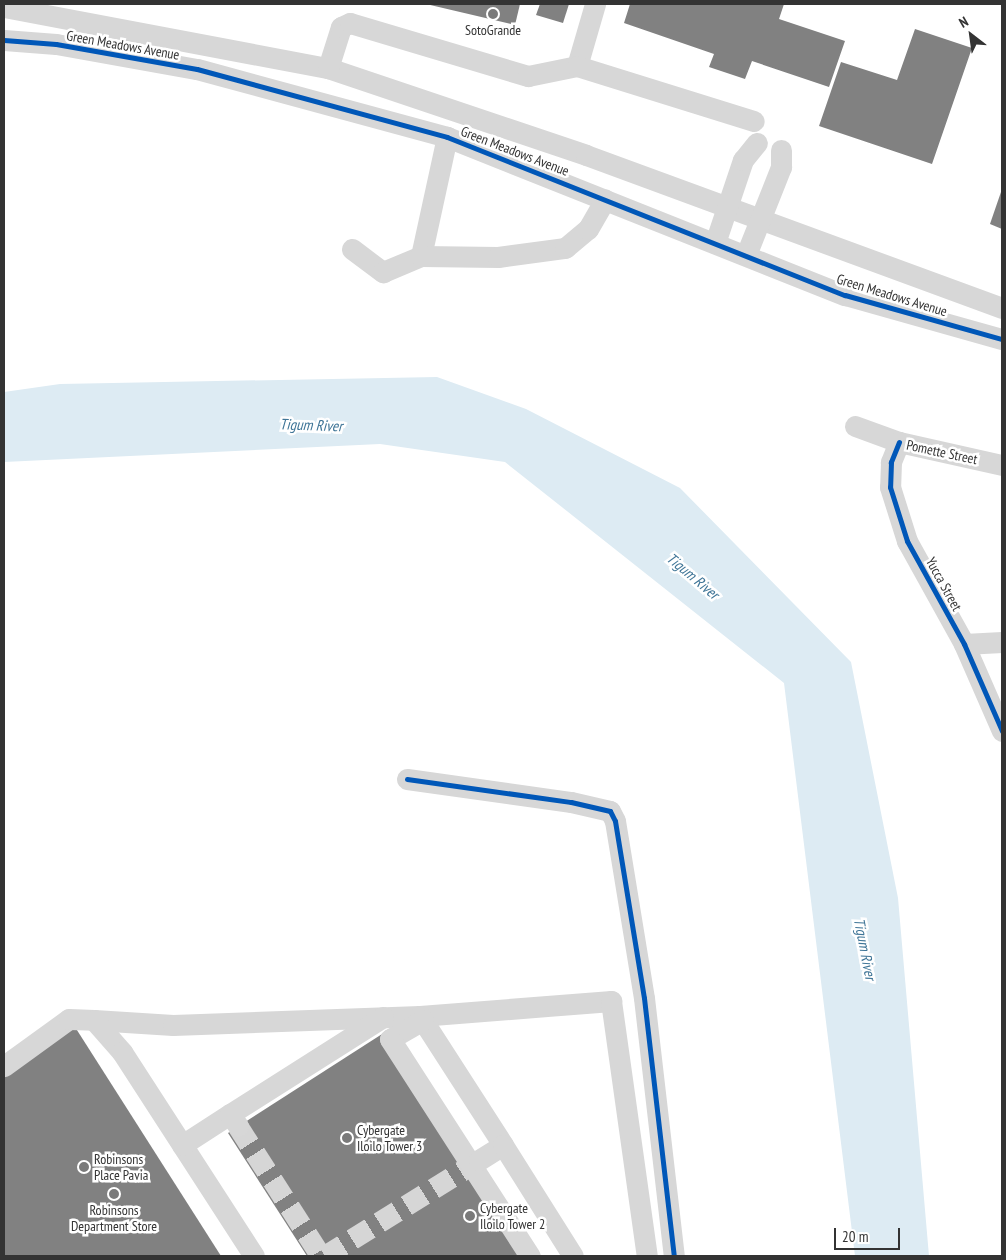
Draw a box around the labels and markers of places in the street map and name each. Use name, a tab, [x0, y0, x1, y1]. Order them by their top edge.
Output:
marker: SotoGrande	[487, 8, 499, 20]
place label: SotoGrande	[465, 22, 521, 38]
place label: Cybergate Iloilo Tower 3	[357, 1122, 423, 1154]
marker: Cybergate Iloilo Tower 3	[341, 1132, 353, 1144]
place label: Robinsons Place Pavia	[94, 1151, 148, 1184]
marker: Robinsons Place Pavia	[78, 1161, 90, 1173]
marker: Robinsons Department Store	[108, 1188, 120, 1200]
place label: Cybergate Iloilo Tower 2	[480, 1200, 546, 1232]
place label: Robinsons Department Store	[71, 1202, 157, 1234]
marker: Cybergate Iloilo Tower 2	[464, 1210, 476, 1222]

